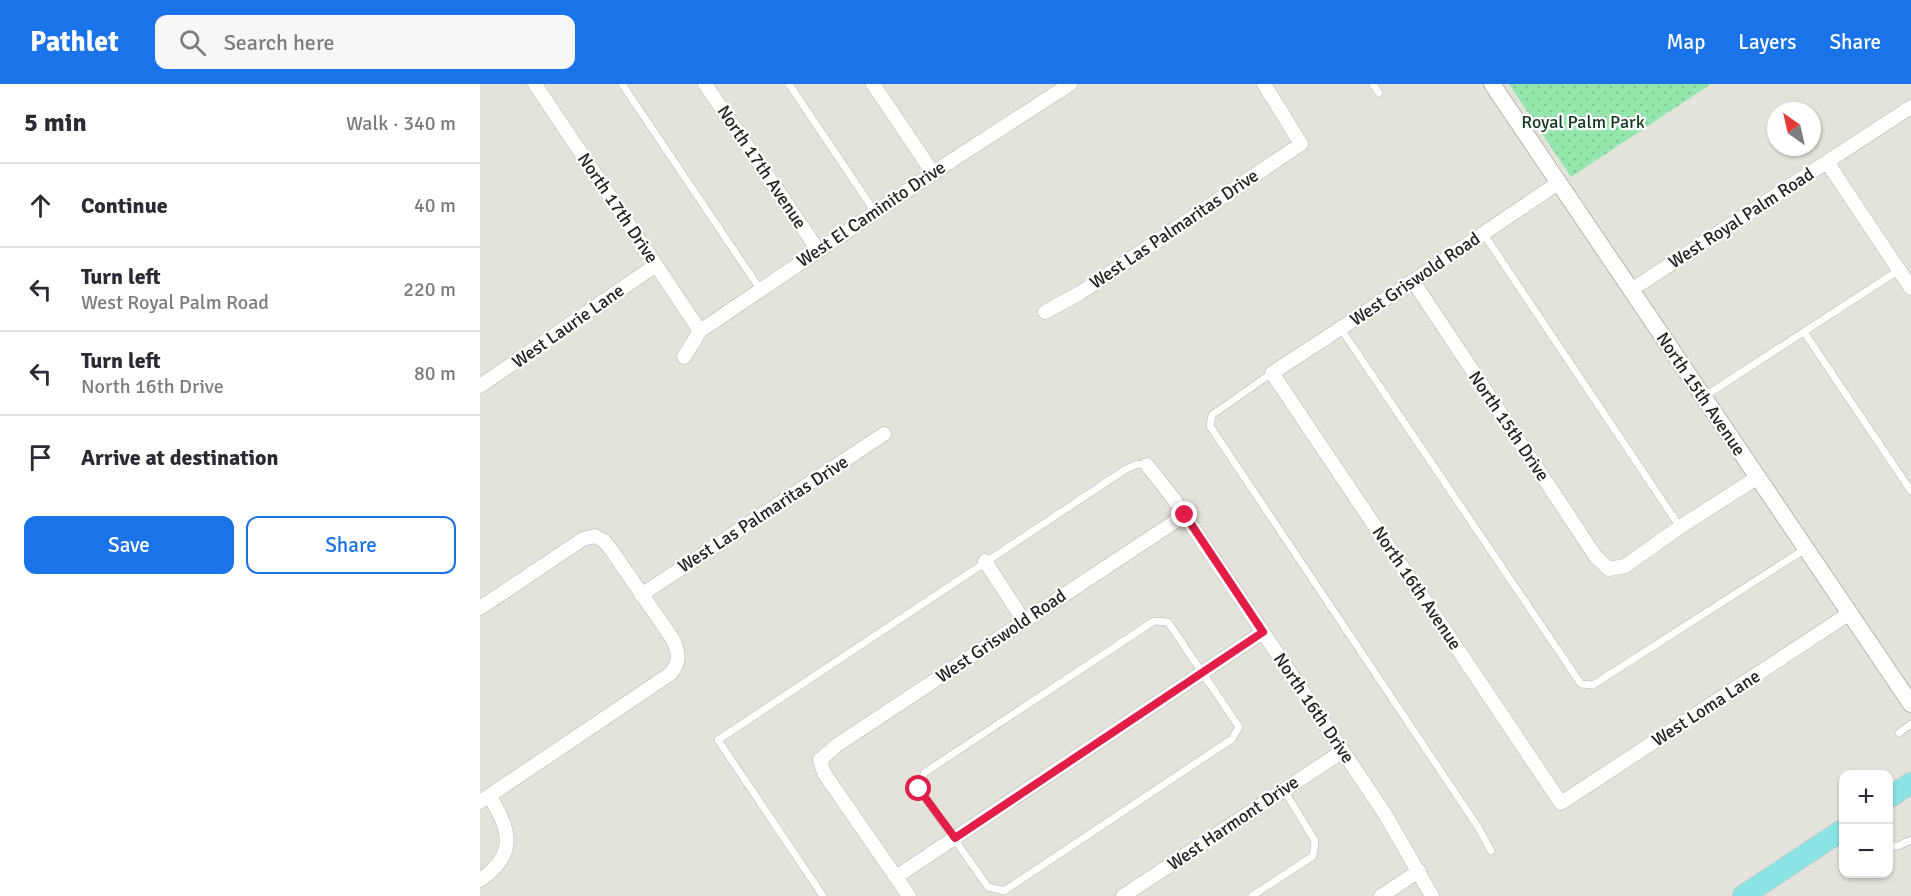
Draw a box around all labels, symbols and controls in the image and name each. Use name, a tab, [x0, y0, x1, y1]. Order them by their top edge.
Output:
search box	[155, 15, 575, 69]
text: Pathlet	[30, 25, 119, 59]
icon: search	[176, 26, 209, 59]
text: Search here	[224, 29, 335, 56]
text: Map	[1667, 29, 1705, 55]
text: Layers	[1738, 29, 1796, 55]
text: Share	[1829, 29, 1881, 55]
street label: North 17th Avenue	[712, 101, 812, 233]
north arrow	[1767, 102, 1821, 156]
text: 5 min	[24, 107, 87, 139]
text: Walk · 340 m	[346, 111, 456, 136]
park label: Royal Palm Park	[1521, 111, 1645, 133]
street label: North 17th Drive	[573, 149, 663, 267]
street label: West El Caminito Drive	[792, 156, 950, 272]
street label: West Royal Palm Road	[1664, 163, 1818, 273]
street label: West Las Palmaritas Drive	[1085, 164, 1263, 294]
icon: ahead	[24, 189, 57, 222]
text: Continue	[81, 192, 168, 219]
text: 40 m	[414, 193, 456, 218]
street label: West Griswold Road	[1346, 227, 1484, 331]
text: Turn left	[81, 263, 161, 290]
icon: left	[24, 273, 57, 306]
text: 220 m	[403, 277, 456, 302]
street label: West Laurie Lane	[508, 279, 628, 373]
text: West Royal Palm Road	[81, 290, 269, 315]
street label: North 15th Avenue	[1651, 328, 1751, 460]
text: Turn left	[81, 347, 161, 374]
icon: left	[24, 357, 57, 390]
text: 80 m	[414, 361, 456, 386]
street label: North 15th Drive	[1464, 367, 1554, 485]
text: North 16th Drive	[81, 374, 224, 399]
icon: arrive	[24, 441, 57, 474]
text: Arrive at destination	[81, 444, 278, 471]
street label: West Las Palmaritas Drive	[674, 451, 852, 577]
route end	[1171, 501, 1197, 527]
button: Save	[24, 516, 234, 574]
button: Share	[246, 516, 456, 574]
street label: North 16th Avenue	[1367, 522, 1467, 654]
street label: West Griswold Road	[932, 584, 1070, 688]
street label: North 16th Drive	[1269, 649, 1359, 767]
street label: West Loma Lane	[1648, 665, 1764, 751]
map controls	[1839, 770, 1893, 878]
button: +	[1839, 770, 1893, 824]
street label: West Harmont Drive	[1163, 771, 1303, 875]
route start	[905, 775, 931, 801]
button: −	[1839, 824, 1893, 878]

